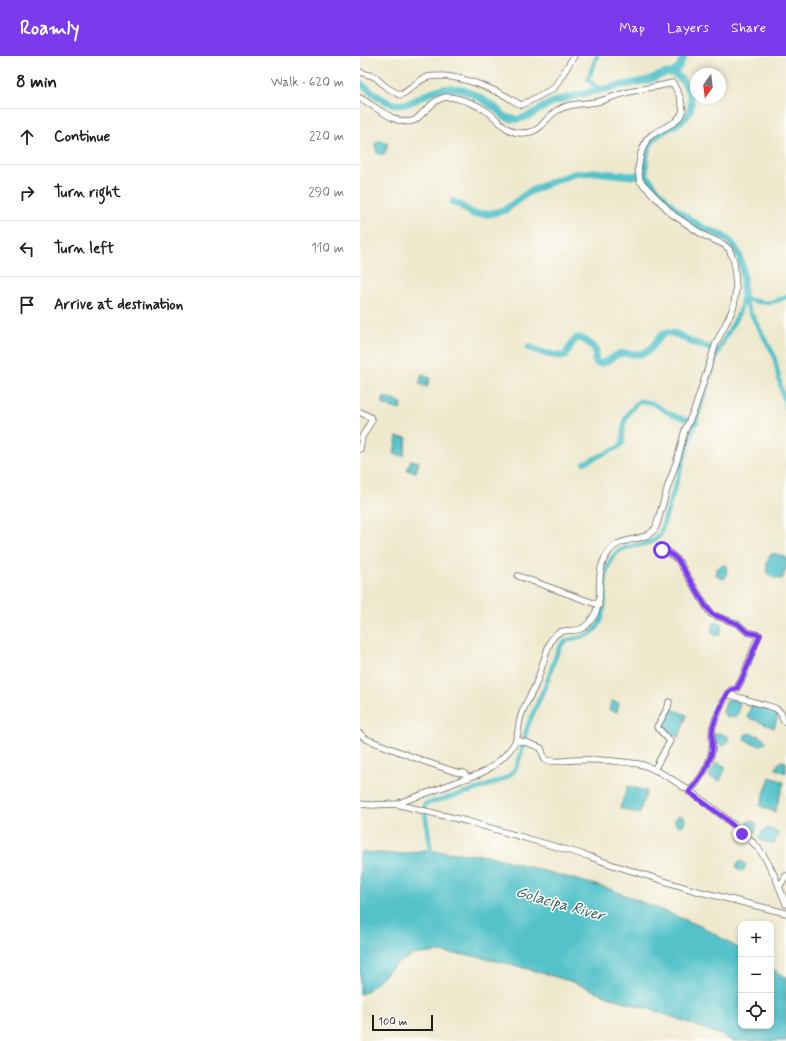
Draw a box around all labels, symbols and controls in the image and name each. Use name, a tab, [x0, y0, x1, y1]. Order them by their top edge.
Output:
text: Roamly	[20, 16, 79, 41]
text: Map	[619, 19, 645, 37]
text: Layers	[667, 19, 709, 37]
text: Share	[731, 19, 766, 37]
north arrow	[690, 68, 726, 104]
text: 8 min	[16, 71, 57, 93]
text: Walk · 620 m	[271, 74, 344, 91]
icon: ahead	[16, 126, 38, 148]
text: Continue	[54, 127, 110, 147]
text: 220 m	[309, 128, 344, 145]
icon: right	[16, 182, 38, 204]
text: Turn right	[54, 183, 121, 203]
text: 290 m	[308, 184, 344, 201]
icon: left	[16, 238, 38, 260]
text: Turn left	[54, 239, 114, 259]
text: 110 m	[311, 240, 344, 257]
icon: arrive	[16, 294, 38, 316]
text: Arrive at destination	[54, 295, 183, 315]
route start	[653, 541, 671, 559]
route end	[733, 825, 751, 843]
water label: Golacipa River	[513, 881, 609, 927]
map controls	[738, 921, 774, 1029]
button: +	[738, 921, 774, 957]
button: −	[738, 957, 774, 993]
button: locate	[738, 993, 774, 1029]
scale bar	[372, 1013, 433, 1032]
text: 100 m	[378, 1015, 408, 1029]

